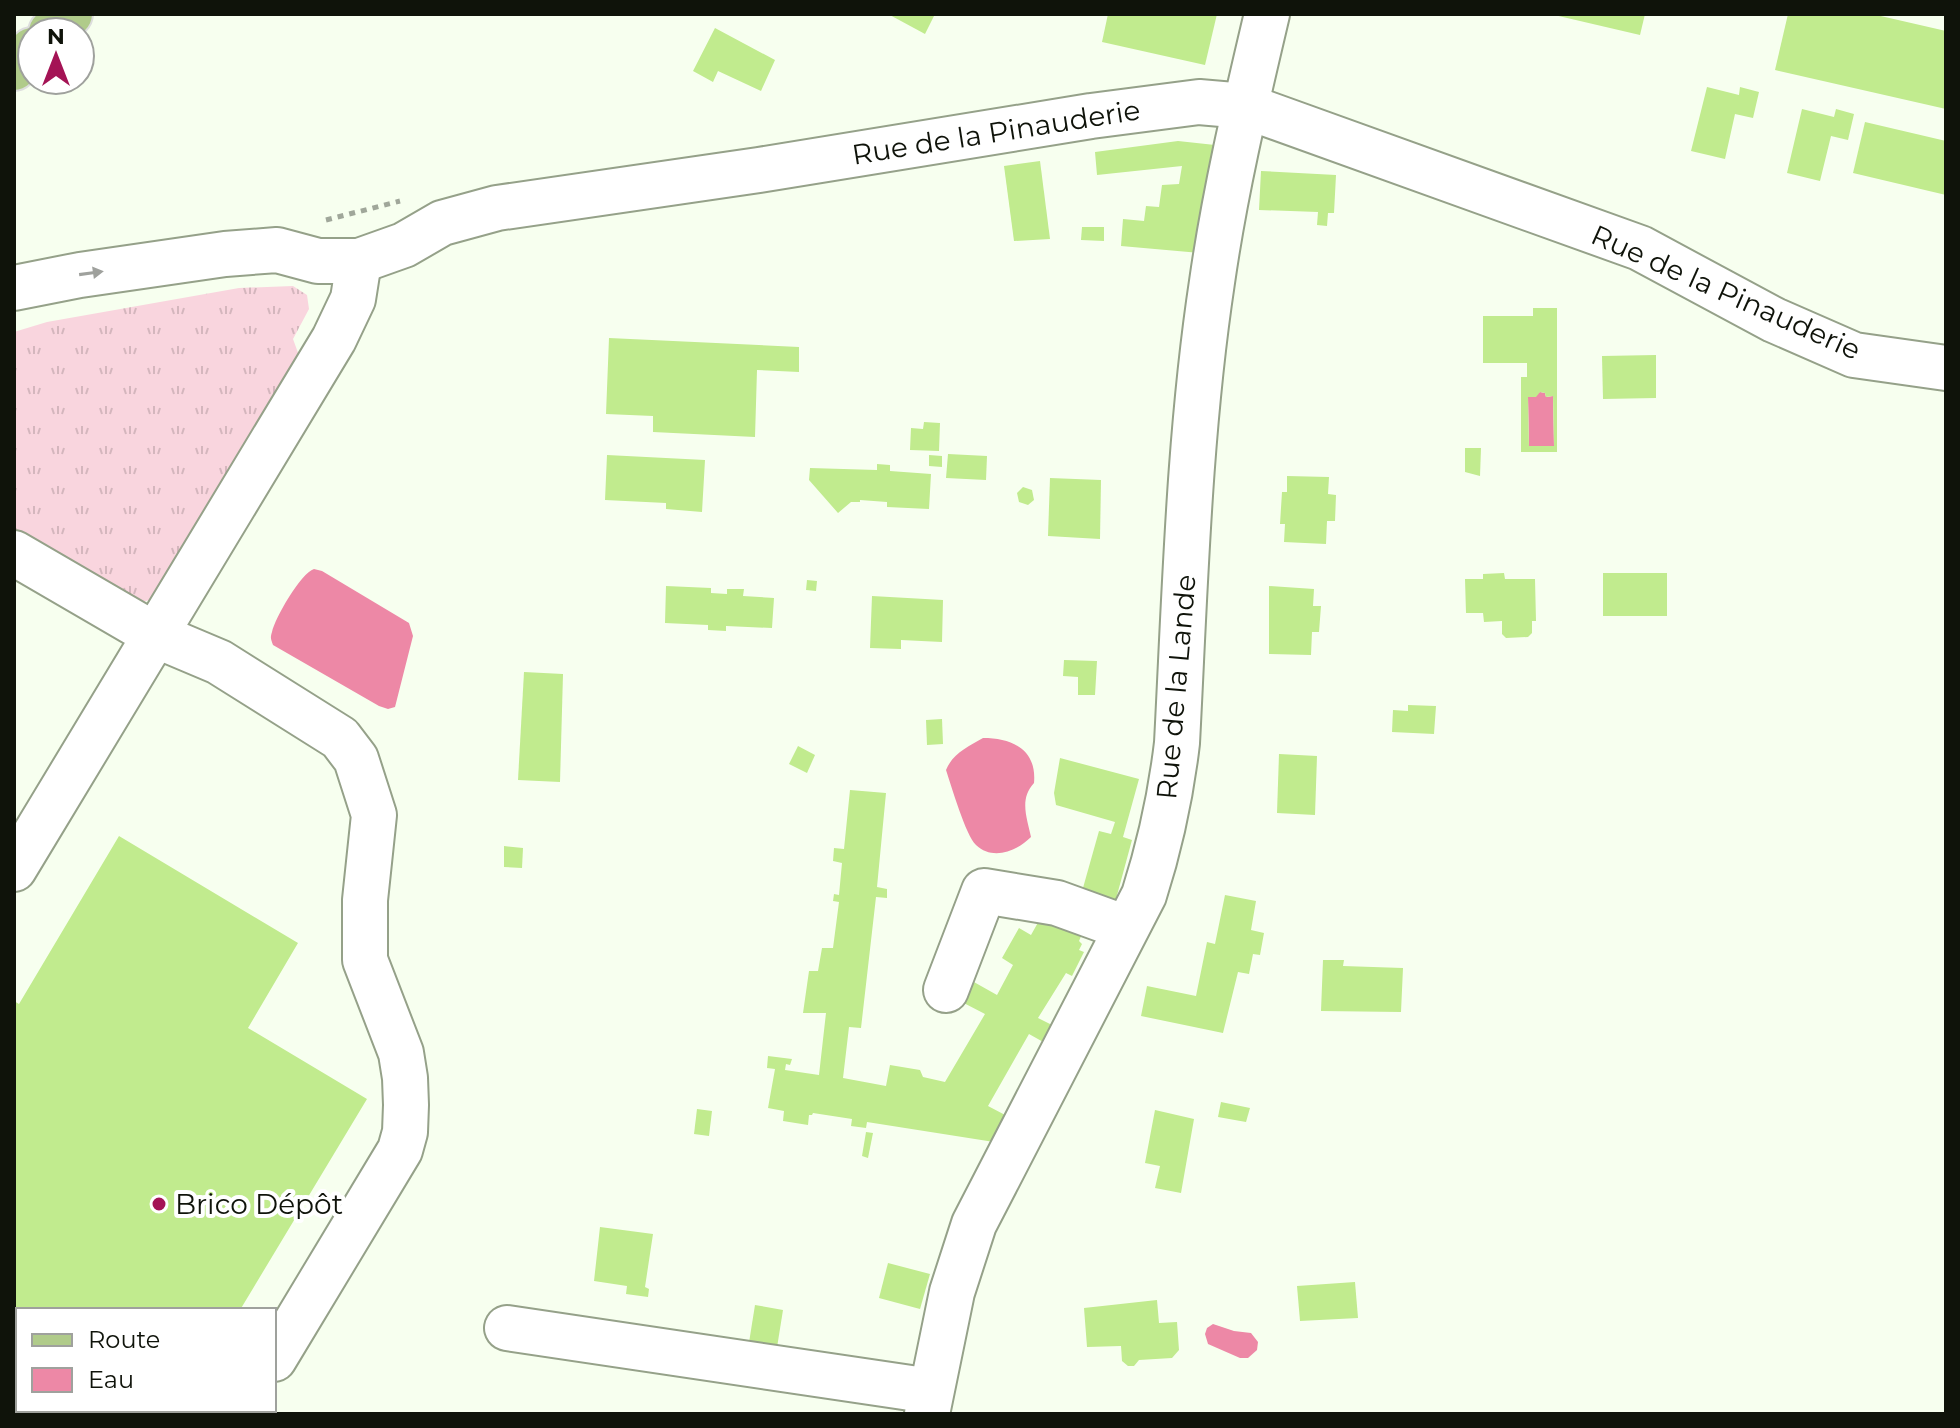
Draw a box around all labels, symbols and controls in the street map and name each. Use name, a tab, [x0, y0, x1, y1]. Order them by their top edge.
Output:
north arrow	[16, 16, 96, 96]
text: N	[47, 23, 65, 50]
street label: Rue de la Pinauderie	[850, 92, 1142, 172]
street label: Rue de la Pinauderie	[1586, 217, 1866, 367]
one-way arrow	[78, 266, 103, 279]
street label: Rue de la Lande	[1149, 573, 1203, 801]
place label: Brico Dépôt	[175, 1187, 343, 1221]
marker: Brico Dépôt	[150, 1195, 168, 1213]
legend	[16, 1308, 276, 1412]
text: Route	[88, 1325, 160, 1354]
text: Eau	[88, 1365, 134, 1394]

